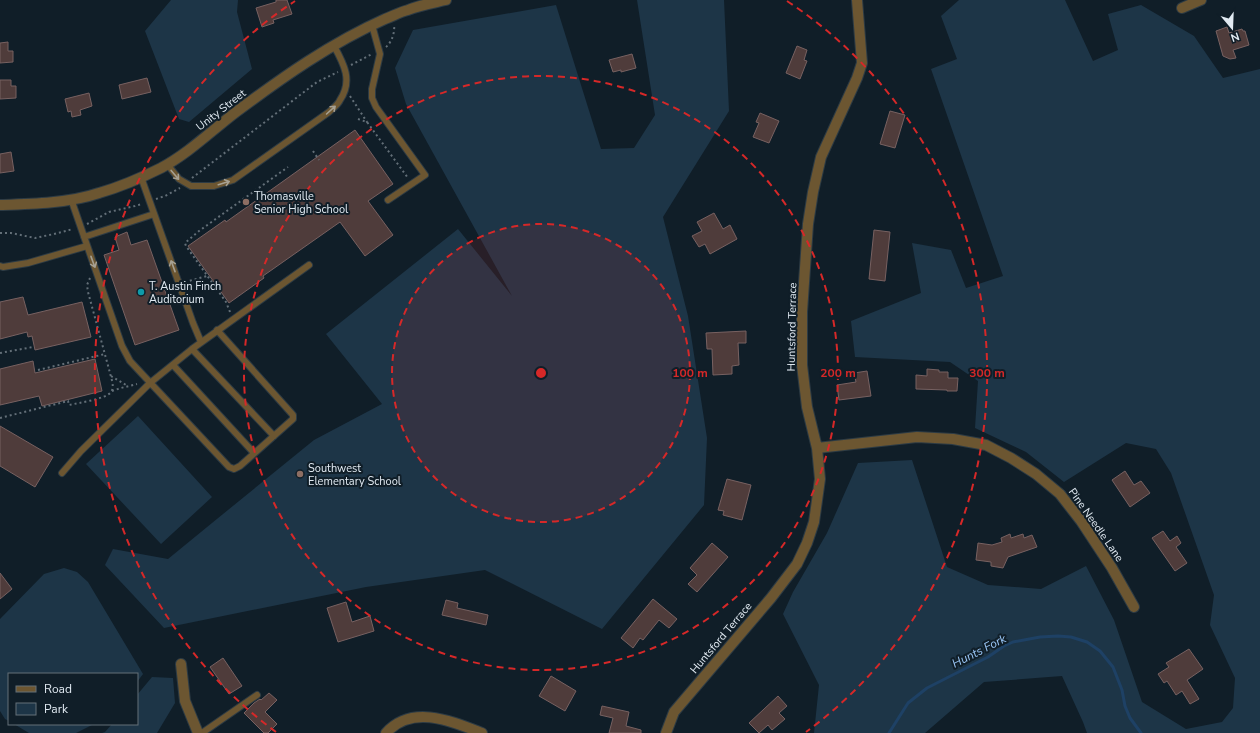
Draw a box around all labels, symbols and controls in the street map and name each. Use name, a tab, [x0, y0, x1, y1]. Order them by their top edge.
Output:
north arrow	[1212, 8, 1252, 48]
text: N	[1229, 29, 1241, 45]
street label: Unity Street	[193, 86, 249, 134]
one-way arrow	[325, 105, 336, 114]
one-way arrow	[171, 169, 180, 180]
one-way arrow	[217, 179, 230, 186]
place label: Thomasville Senior High School	[254, 189, 349, 217]
marker: Thomasville Senior High School	[241, 197, 251, 207]
one-way arrow	[90, 256, 97, 269]
one-way arrow	[168, 261, 176, 273]
place label: T. Austin Finch Auditorium	[149, 279, 221, 307]
street label: Huntsford Terrace	[784, 282, 800, 372]
marker: T. Austin Finch Auditorium	[136, 287, 146, 297]
text: 100 m	[672, 365, 708, 381]
text: 200 m	[820, 365, 856, 381]
text: 300 m	[969, 365, 1005, 381]
centre of rings	[534, 366, 548, 380]
place label: Southwest Elementary School	[308, 461, 402, 489]
marker: Southwest Elementary School	[295, 469, 305, 479]
street label: Pine Needle Lane	[1065, 485, 1127, 565]
street label: Huntsford Terrace	[687, 599, 755, 677]
water label: Hunts Fork	[949, 630, 1010, 672]
legend	[8, 673, 138, 725]
text: Road	[44, 681, 72, 697]
text: Park	[44, 701, 69, 717]

